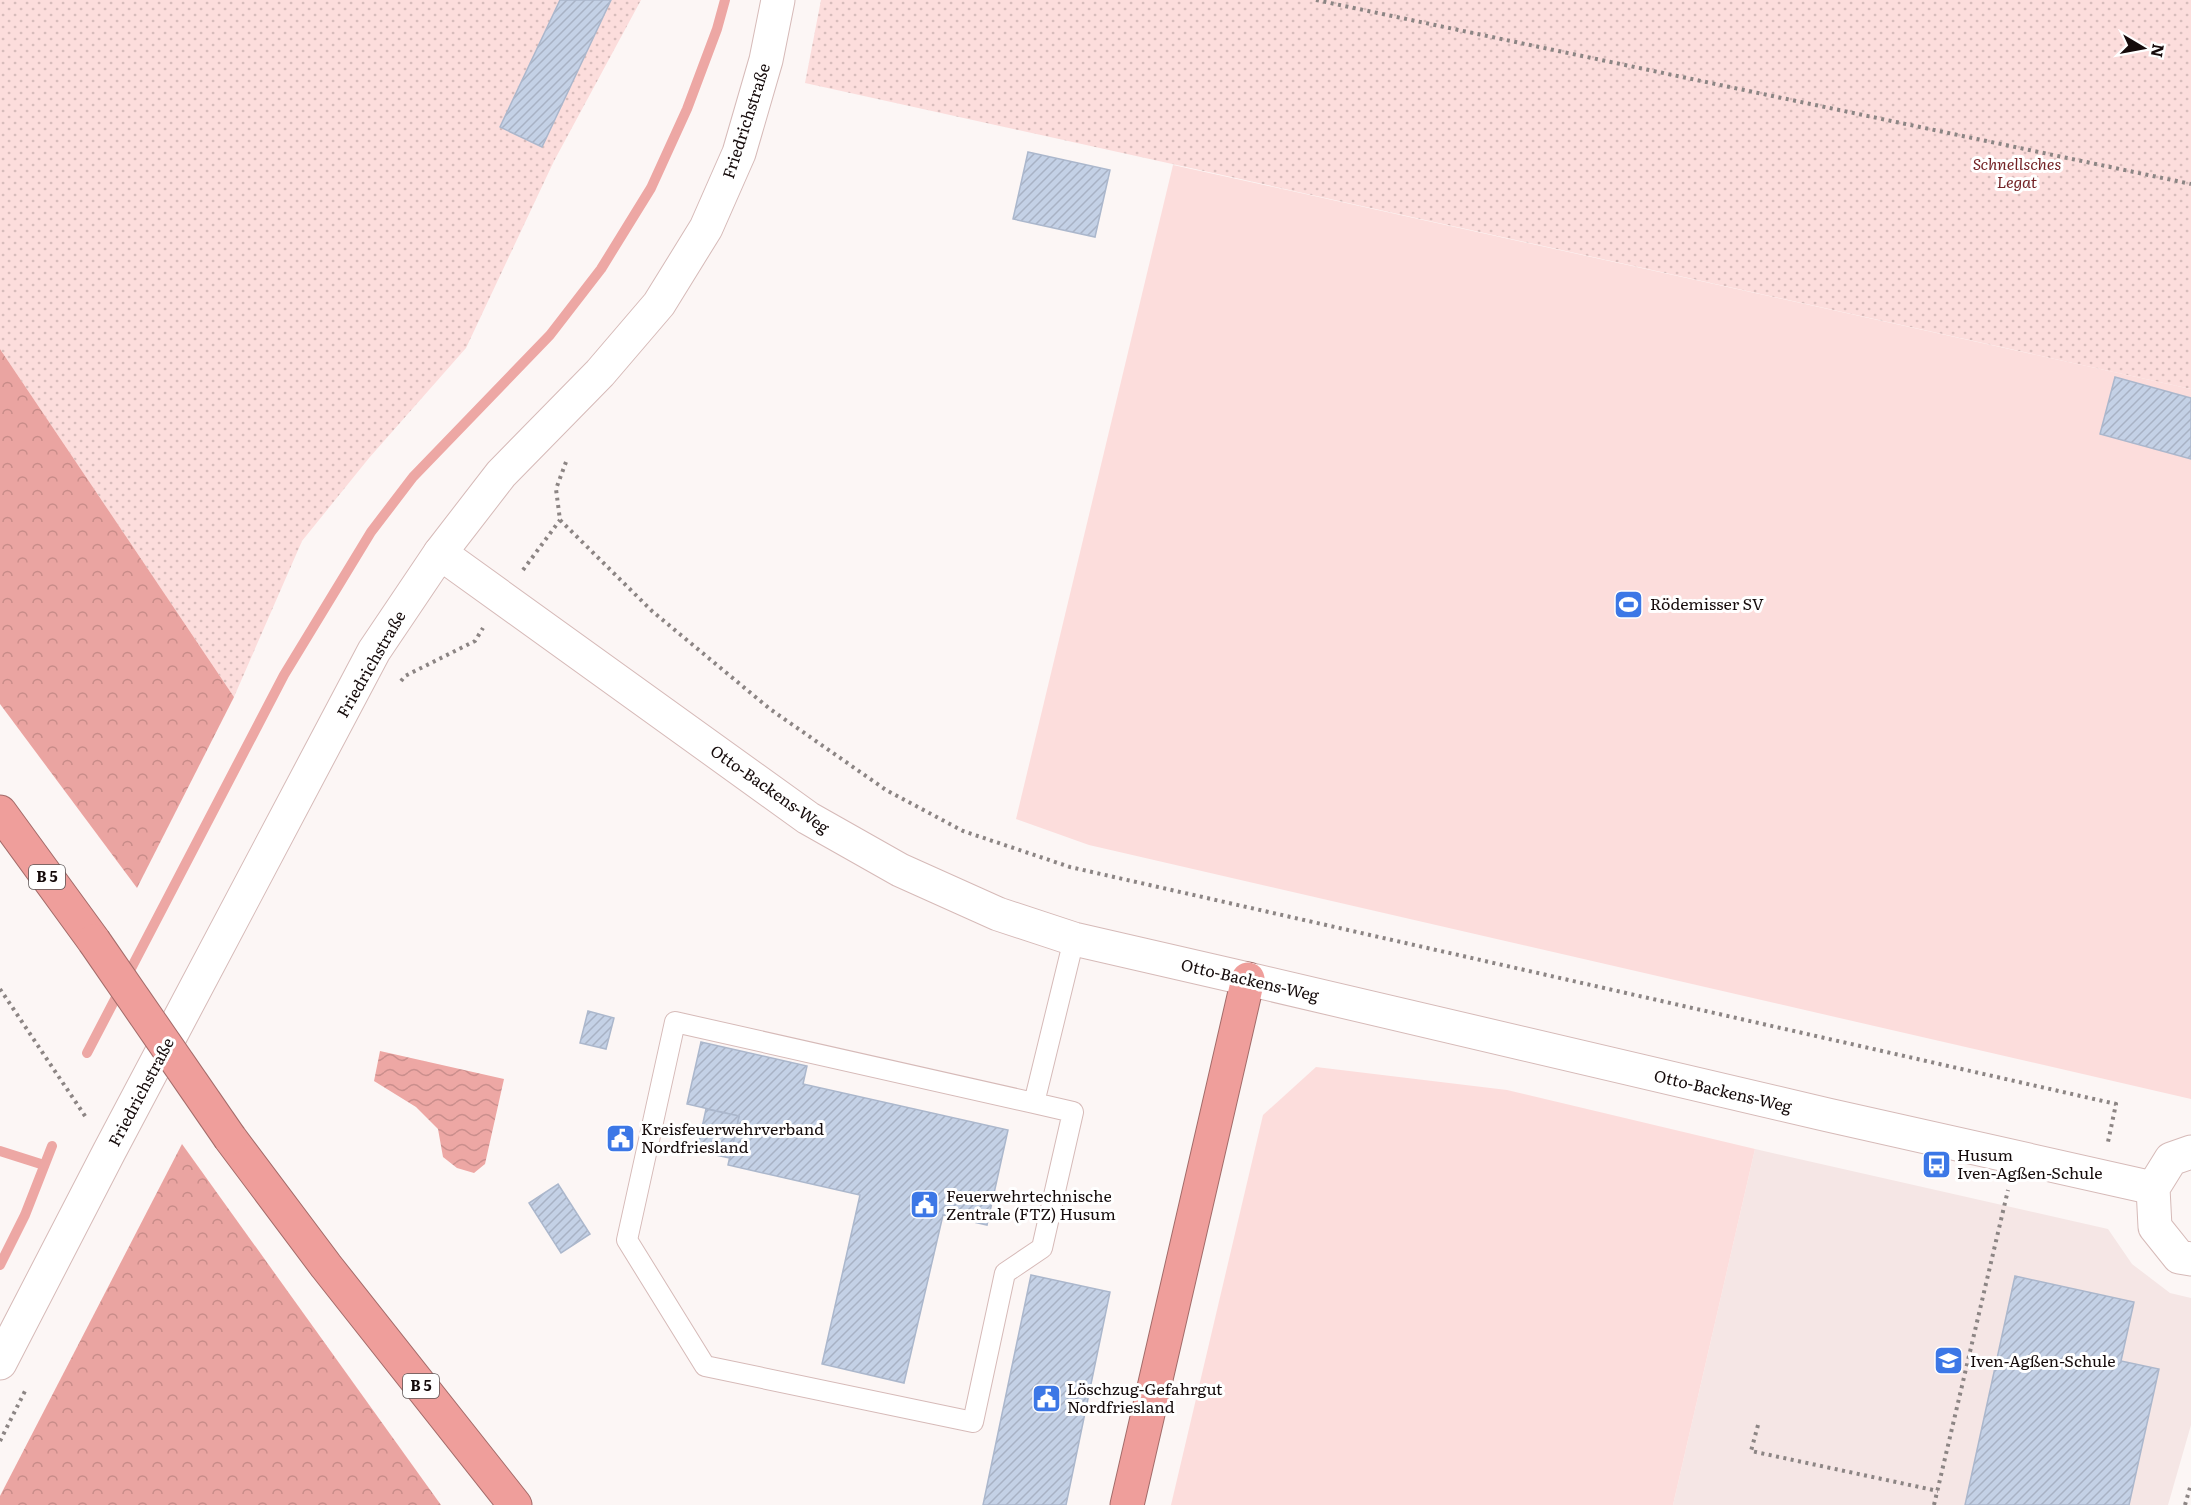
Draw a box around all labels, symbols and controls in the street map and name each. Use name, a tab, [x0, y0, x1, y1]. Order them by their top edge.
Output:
north arrow	[2113, 18, 2173, 78]
text: N	[2146, 42, 2172, 59]
street label: Friedrichstraße	[715, 60, 775, 182]
park label: Schnellsches Legat	[1973, 151, 2061, 193]
sports icon: Rödemisser SV	[1613, 588, 1645, 620]
place label: Rödemisser SV	[1650, 591, 1764, 615]
street label: Friedrichstraße	[330, 605, 411, 722]
street label: Otto-Backens-Weg	[706, 738, 835, 838]
road number: B 5	[29, 865, 65, 889]
street label: Otto-Backens-Weg	[1179, 952, 1322, 1007]
street label: Friedrichstraße	[101, 1033, 179, 1150]
street label: Otto-Backens-Weg	[1652, 1063, 1795, 1118]
place label: Kreisfeuerwehrverband Nordfriesland	[641, 1116, 824, 1158]
public building icon: Kreisfeuerwehrverband Nordfriesland	[604, 1122, 636, 1154]
place label: Husum Iven-Agßen-Schule	[1957, 1142, 2103, 1184]
bus stop icon: Husum Iven-Agßen-Schule	[1920, 1148, 1952, 1180]
place label: Feuerwehrtechnische Zentrale (FTZ) Husum	[946, 1183, 1116, 1225]
public building icon: Feuerwehrtechnische Zentrale (FTZ) Husum	[909, 1189, 941, 1221]
school or university icon: Iven-Agßen-Schule	[1933, 1345, 1965, 1377]
place label: Iven-Agßen-Schule	[1970, 1348, 2116, 1372]
road number: B 5	[403, 1374, 439, 1398]
place label: Löschzug-Gefahrgut Nordfriesland	[1067, 1376, 1223, 1418]
public building icon: Löschzug-Gefahrgut Nordfriesland	[1030, 1382, 1062, 1414]

